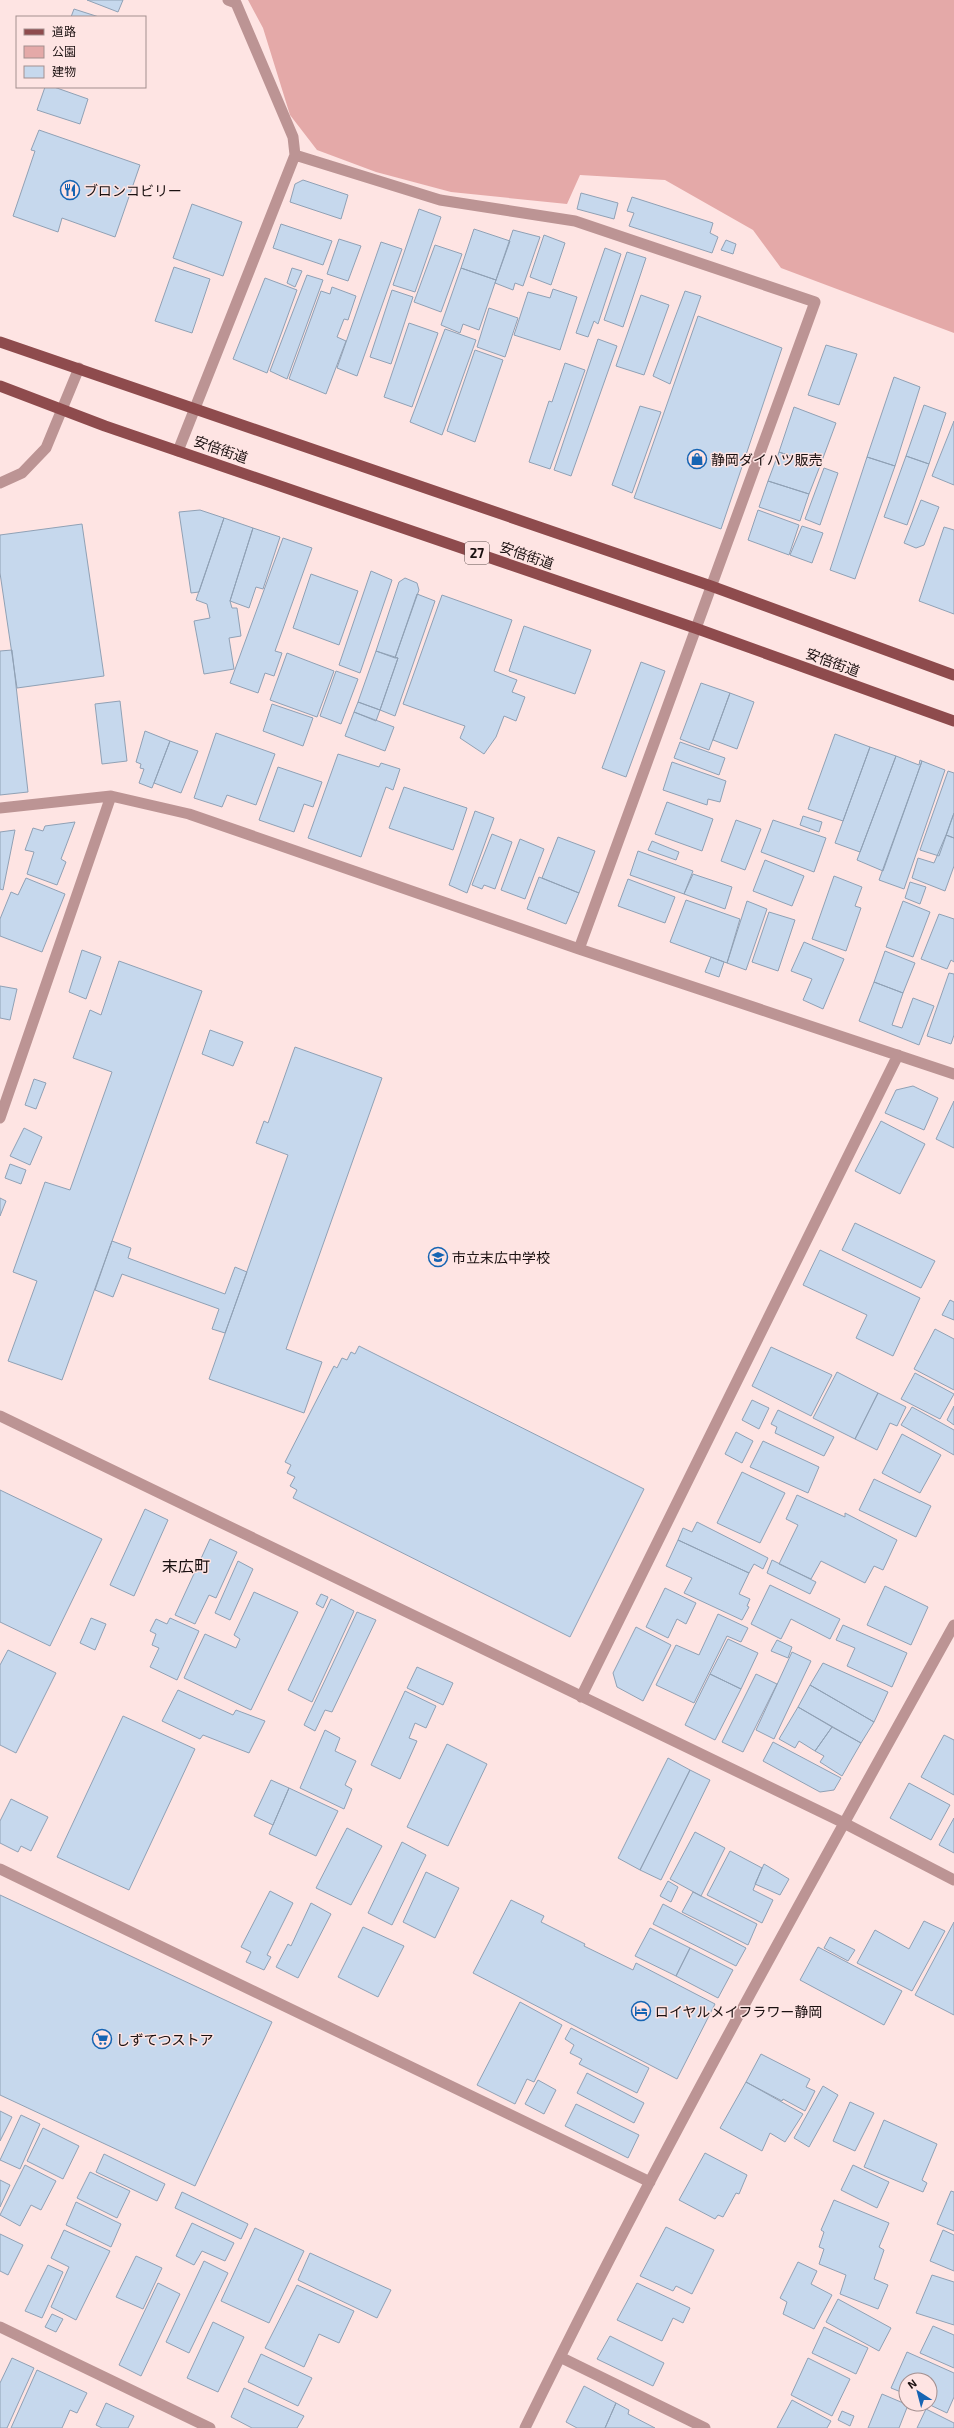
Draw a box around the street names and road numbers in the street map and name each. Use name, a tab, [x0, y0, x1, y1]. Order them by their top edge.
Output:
street label: 安倍街道	[192, 432, 250, 466]
street label: 安倍街道	[498, 538, 556, 572]
road number: 27	[465, 542, 489, 564]
street label: 安倍街道	[804, 644, 862, 680]

